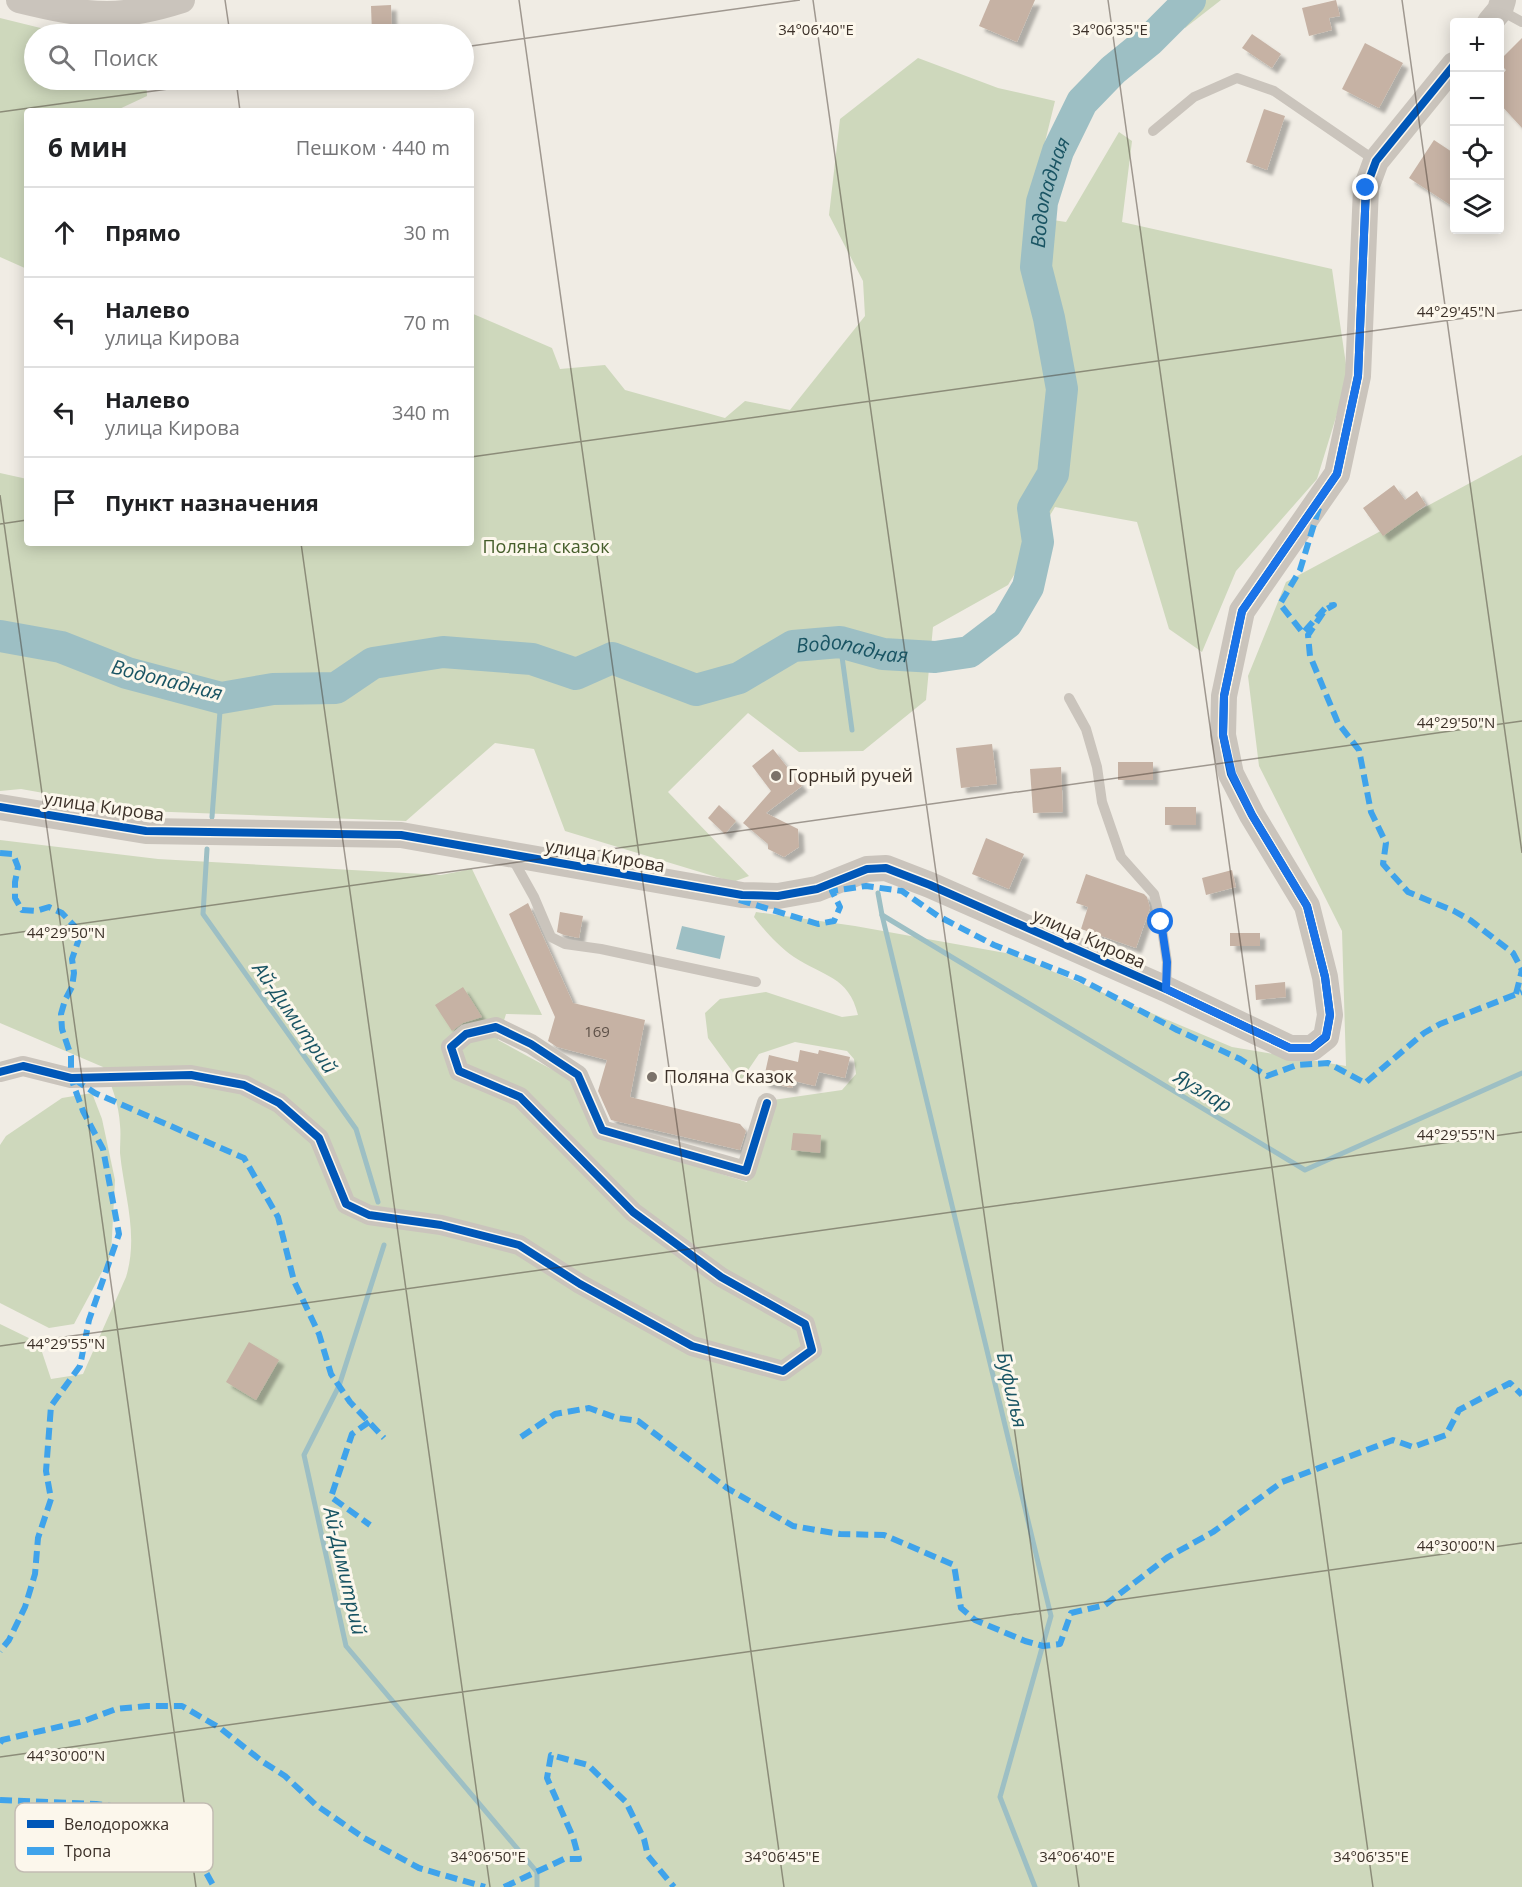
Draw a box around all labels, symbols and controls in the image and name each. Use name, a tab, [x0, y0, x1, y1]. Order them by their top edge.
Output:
map controls	[1450, 18, 1504, 234]
button: +	[1450, 18, 1504, 72]
text: 34°06'40"E	[778, 19, 854, 39]
text: 34°06'35"E	[1072, 19, 1148, 39]
search box	[24, 24, 474, 90]
icon: search	[45, 41, 78, 74]
text: Поиск	[93, 42, 158, 72]
button: −	[1450, 72, 1504, 126]
button: locate	[1450, 126, 1504, 180]
text: 6 мин	[48, 129, 128, 165]
water label: Водопадная	[1024, 132, 1076, 249]
text: Пешком · 440 m	[296, 134, 450, 161]
route end	[1352, 174, 1378, 200]
button: layers	[1450, 180, 1504, 234]
icon: ahead	[48, 216, 81, 249]
text: Прямо	[105, 217, 181, 247]
text: 30 m	[403, 219, 450, 246]
text: Налево	[105, 294, 190, 324]
text: 44°29'45"N	[1417, 301, 1495, 321]
icon: left	[48, 306, 81, 339]
text: 70 m	[403, 309, 450, 336]
text: улица Кирова	[105, 324, 240, 351]
text: Налево	[105, 384, 190, 414]
icon: left	[48, 396, 81, 429]
text: 340 m	[392, 399, 450, 426]
text: улица Кирова	[105, 414, 240, 441]
icon: arrive	[48, 486, 81, 519]
text: Пункт назначения	[105, 487, 319, 517]
park label: Поляна сказок	[482, 534, 610, 558]
water label: Водопадная	[795, 628, 909, 668]
water label: Водопадная	[109, 653, 226, 706]
text: 44°29'50"N	[1417, 712, 1495, 732]
place label: Горный ручей	[788, 763, 913, 787]
marker: Горный ручей	[769, 769, 783, 783]
street label: улица Кирова	[42, 786, 166, 826]
street label: улица Кирова	[543, 833, 667, 877]
street label: улица Кирова	[1029, 902, 1150, 974]
route start	[1147, 908, 1173, 934]
text: 44°29'50"N	[27, 922, 105, 942]
water label: Ай-Димитрий	[246, 955, 344, 1079]
house number: 169	[584, 1021, 610, 1041]
water label: Яузлар	[1168, 1062, 1237, 1118]
place label: Поляна Сказок	[664, 1064, 794, 1088]
marker: Поляна Сказок	[645, 1070, 659, 1084]
text: 44°29'55"N	[1417, 1124, 1495, 1144]
text: 44°29'55"N	[27, 1333, 105, 1353]
water label: Буфилья	[991, 1349, 1034, 1430]
water label: Ай-Димитрий	[317, 1502, 373, 1638]
text: 44°30'00"N	[1417, 1535, 1495, 1555]
text: 44°30'00"N	[27, 1745, 105, 1765]
legend	[15, 1803, 213, 1872]
text: Велодорожка	[64, 1813, 169, 1835]
text: Тропа	[64, 1840, 111, 1862]
text: 34°06'50"E	[450, 1846, 526, 1866]
text: 34°06'45"E	[744, 1846, 820, 1866]
text: 34°06'40"E	[1039, 1846, 1115, 1866]
text: 34°06'35"E	[1333, 1846, 1409, 1866]

